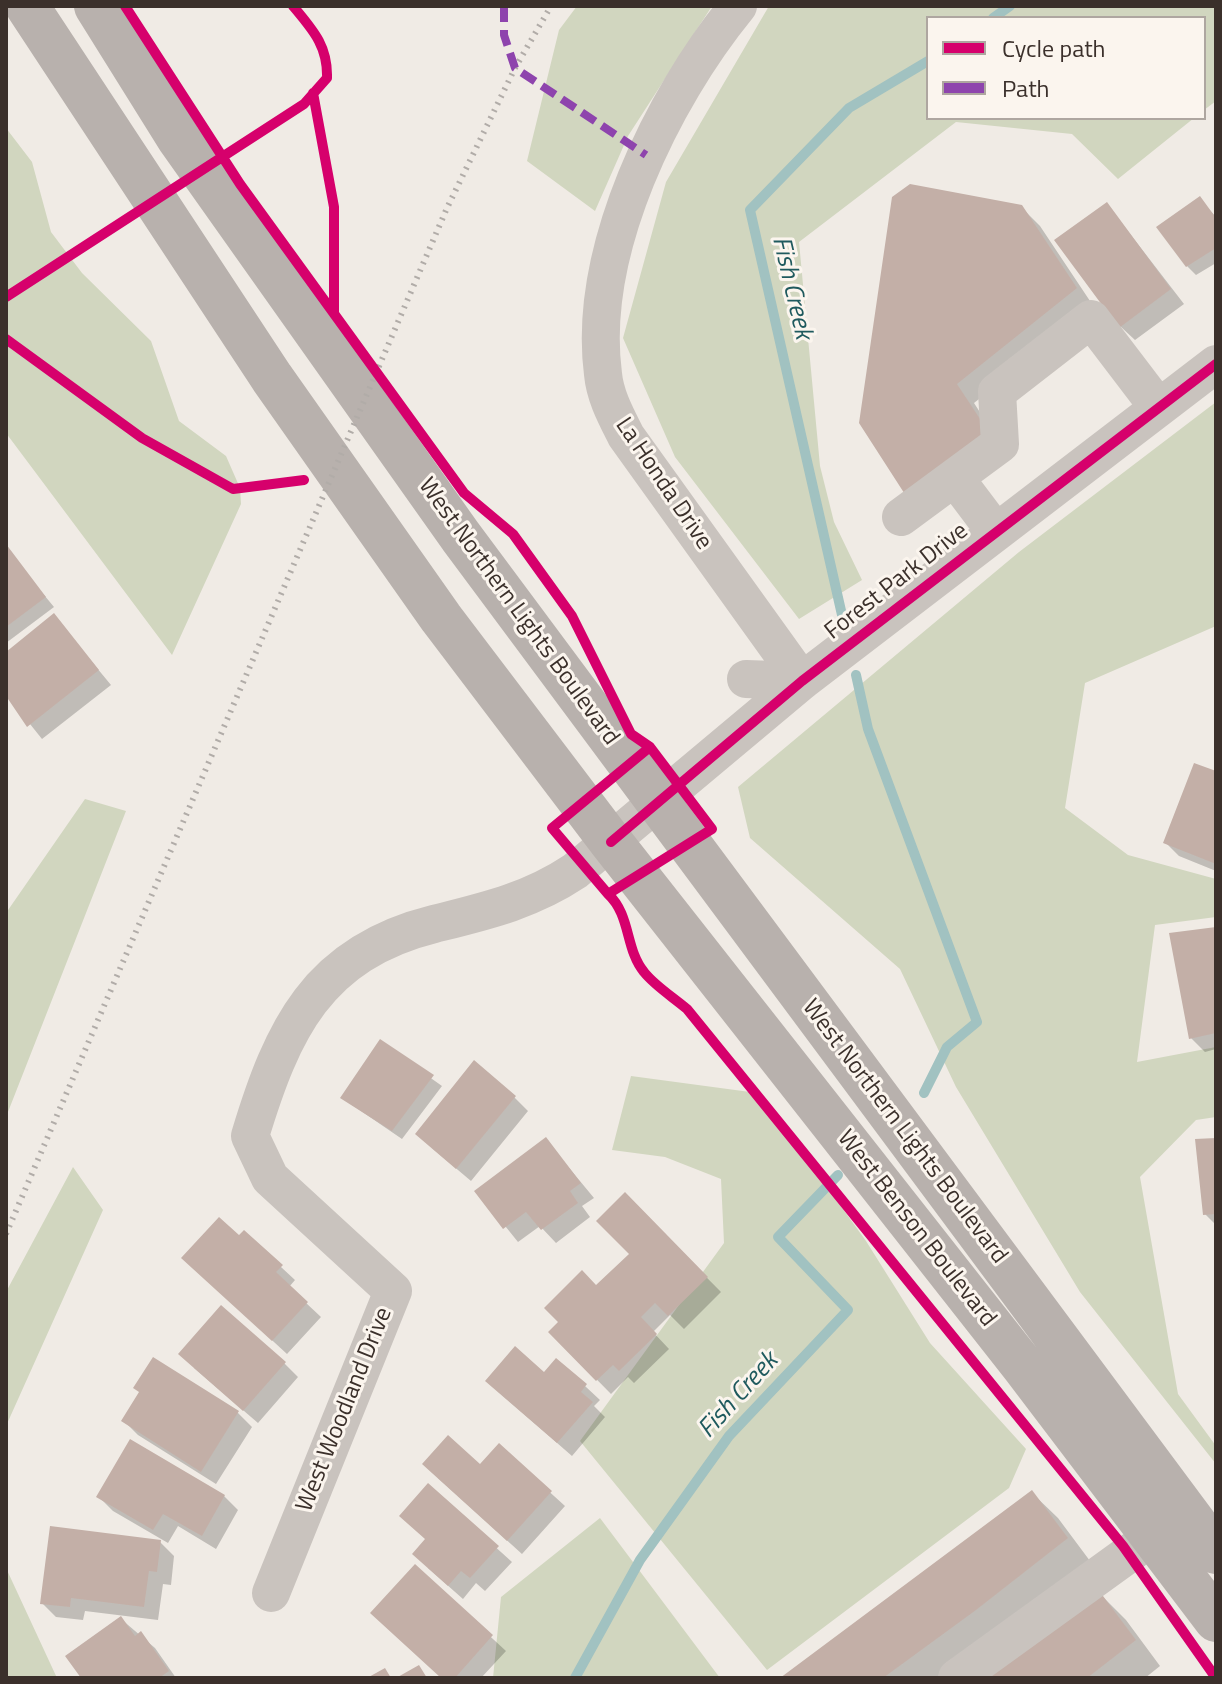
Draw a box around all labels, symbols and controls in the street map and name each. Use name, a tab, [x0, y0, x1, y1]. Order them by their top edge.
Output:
legend	[926, 16, 1206, 120]
text: Cycle path	[1002, 30, 1105, 66]
text: Path	[1002, 70, 1049, 106]
water label: Fish Creek	[764, 234, 818, 342]
street label: La Honda Drive	[608, 413, 718, 555]
street label: West Northern Lights Boulevard	[411, 473, 625, 751]
street label: Forest Park Drive	[820, 517, 974, 647]
street label: West Northern Lights Boulevard	[795, 994, 1013, 1270]
street label: West Benson Boulevard	[830, 1125, 1002, 1333]
street label: West Woodland Drive	[291, 1304, 399, 1516]
water label: Fish Creek	[693, 1347, 785, 1445]

